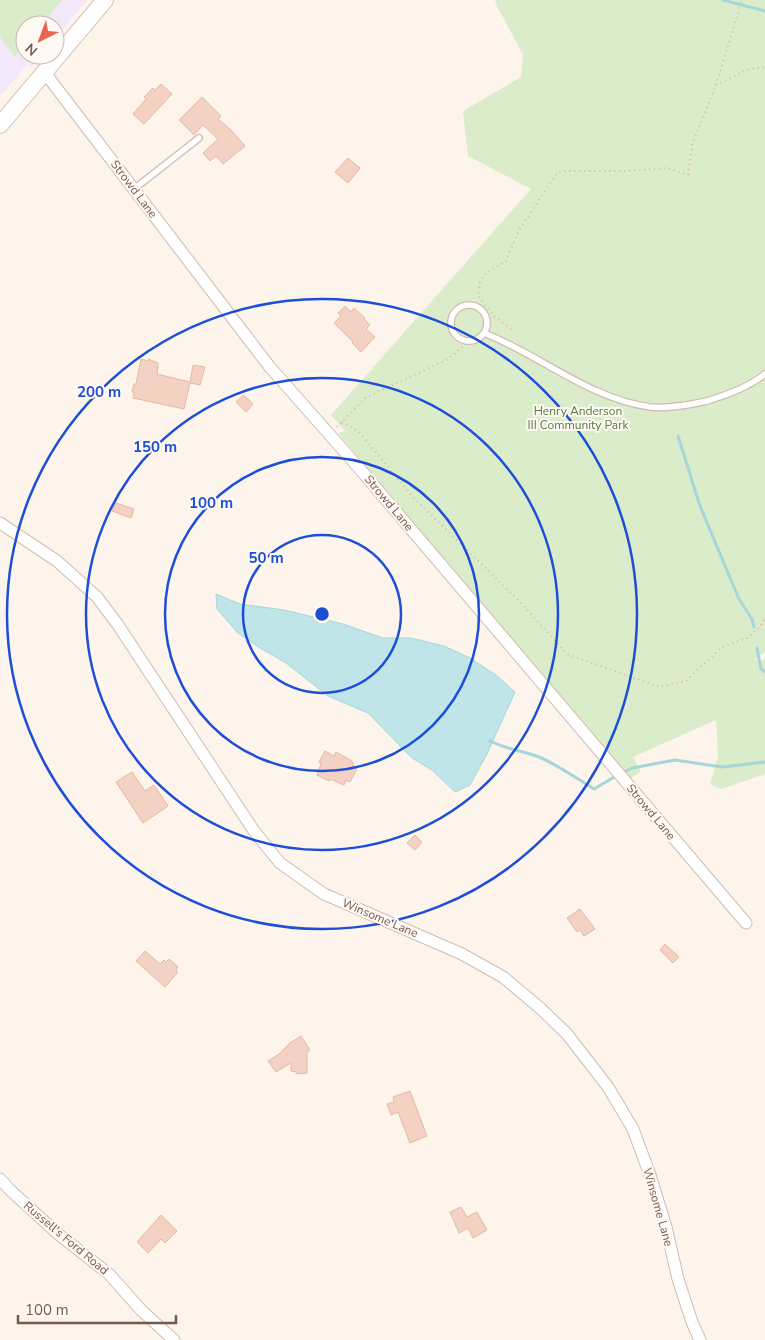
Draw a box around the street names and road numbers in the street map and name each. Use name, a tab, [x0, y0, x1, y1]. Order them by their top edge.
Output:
street label: Strowd Lane	[107, 157, 161, 221]
street label: Strowd Lane	[361, 472, 417, 534]
street label: Strowd Lane	[623, 781, 679, 843]
street label: Winsome Lane	[340, 895, 420, 941]
street label: Winsome Lane	[639, 1166, 677, 1248]
street label: Russell's Ford Road	[20, 1198, 112, 1278]

